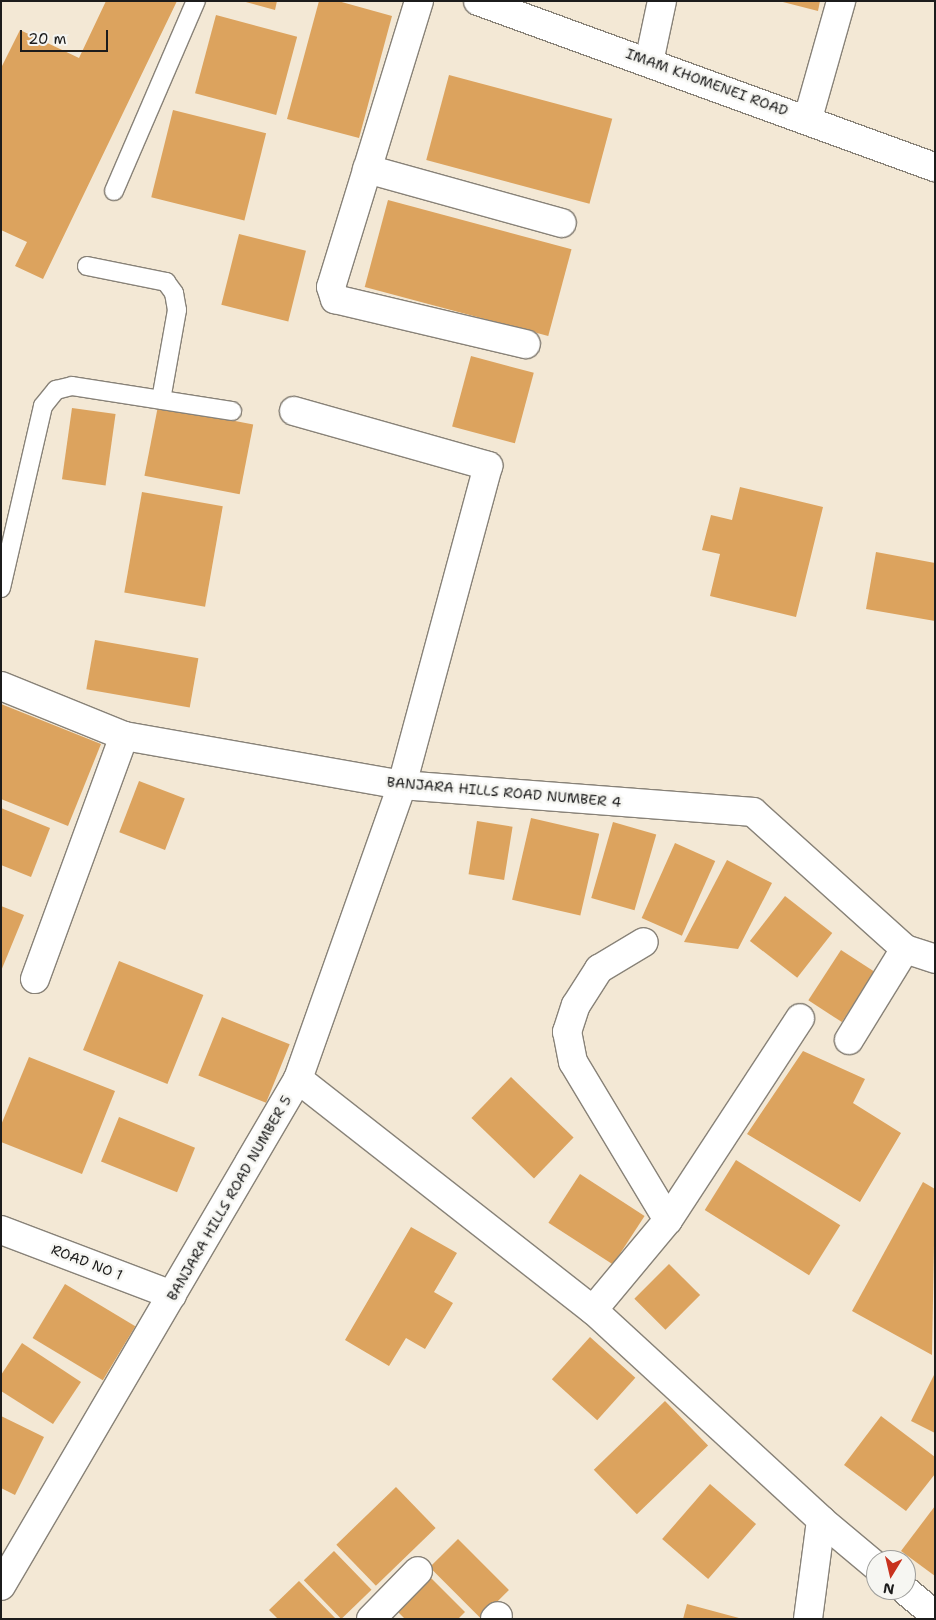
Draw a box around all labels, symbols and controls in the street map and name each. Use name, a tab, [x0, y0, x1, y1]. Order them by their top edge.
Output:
scale bar	[22, 20, 110, 52]
text: 20 m	[28, 29, 67, 49]
street label: IMAM KHOMENEI ROAD	[624, 45, 790, 119]
street label: BANJARA HILLS ROAD NUMBER 4	[386, 773, 622, 811]
street label: BANJARA HILLS ROAD NUMBER 5	[163, 1092, 295, 1304]
street label: ROAD NO 1	[49, 1241, 125, 1283]
north arrow	[866, 1550, 916, 1600]
text: N	[882, 1579, 896, 1599]

